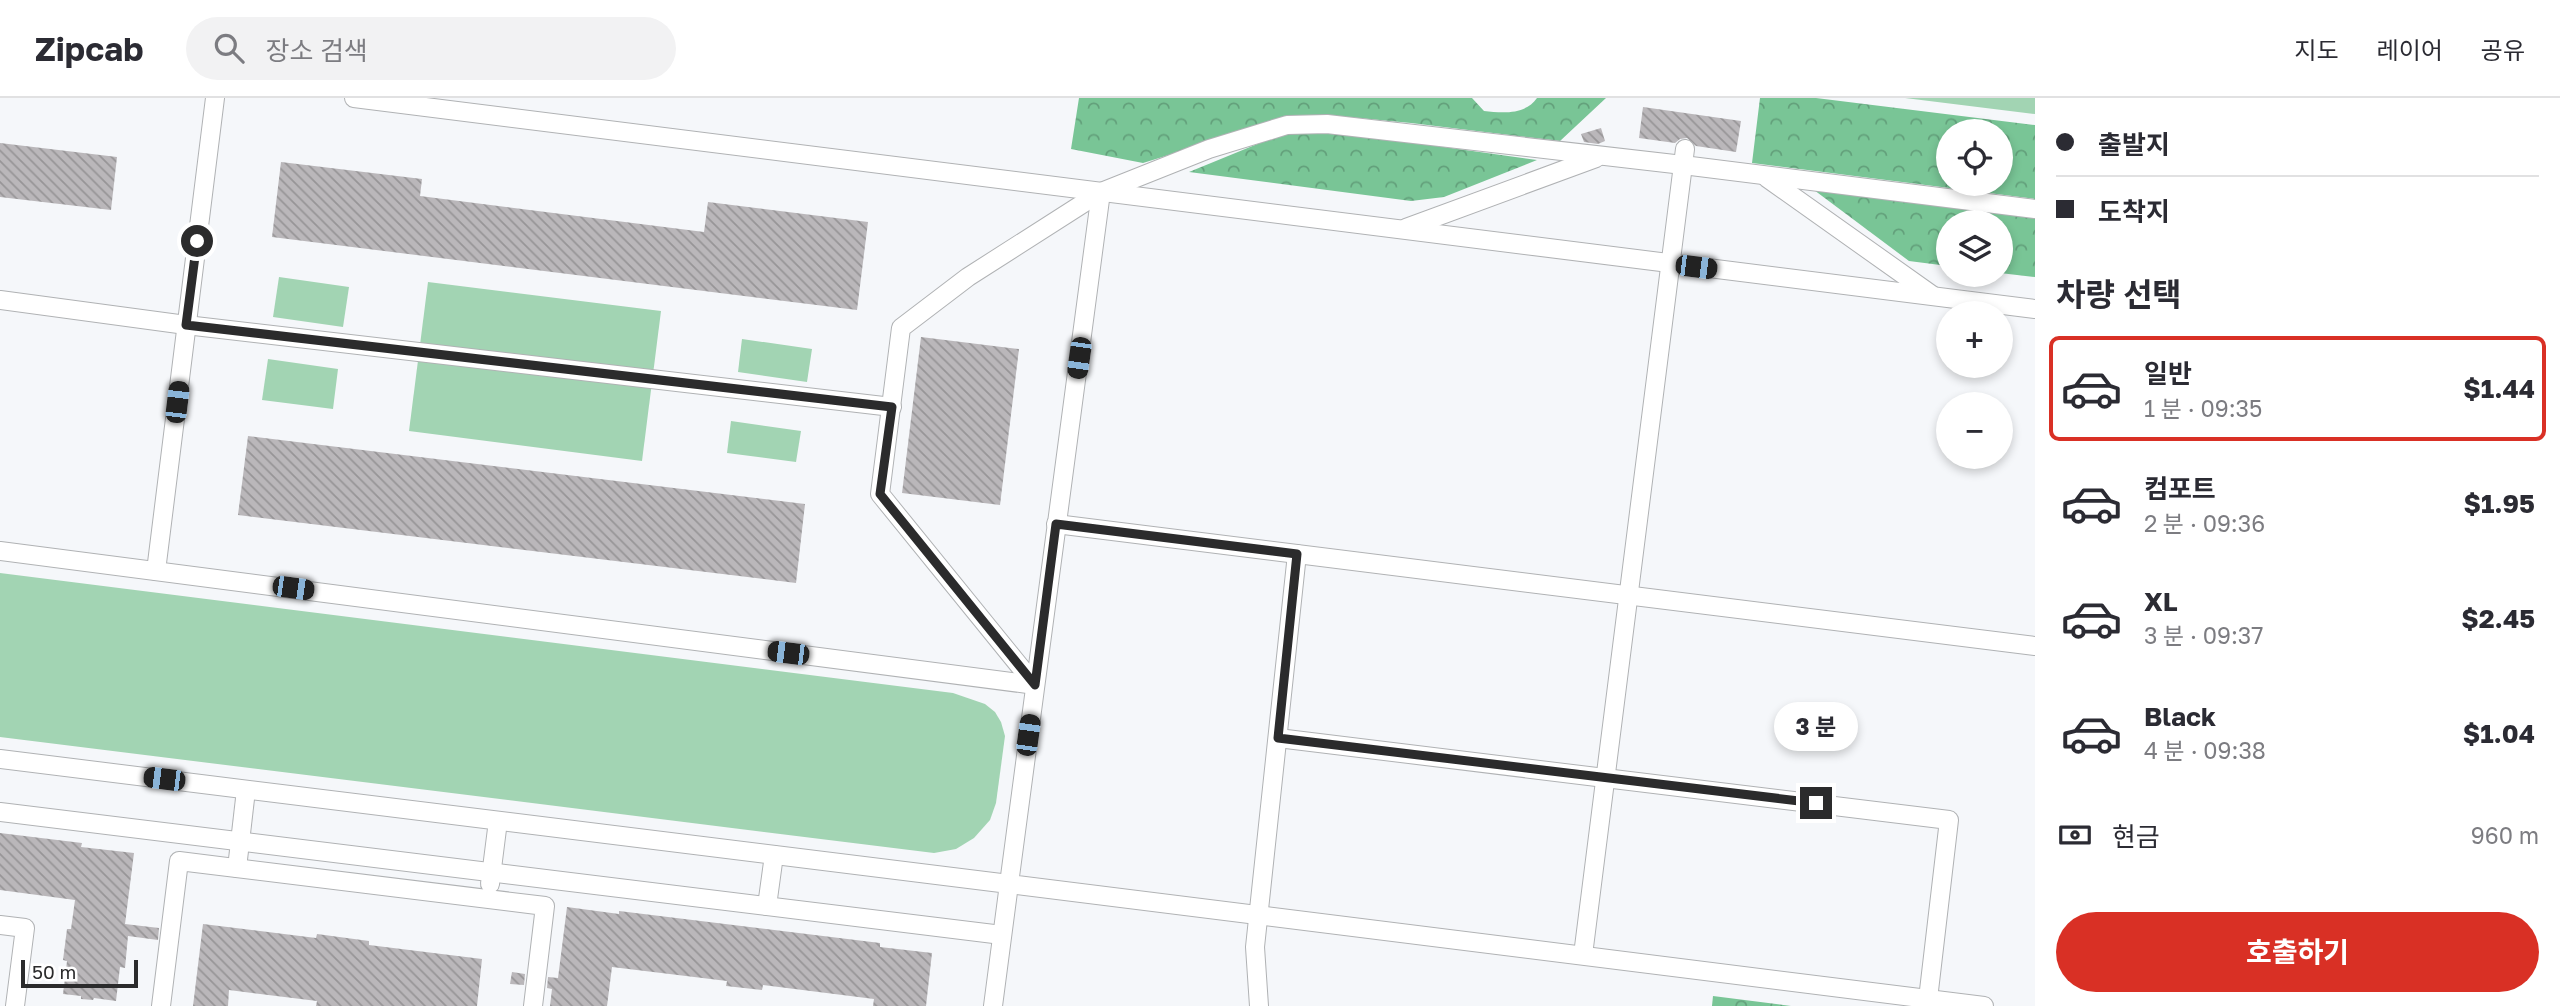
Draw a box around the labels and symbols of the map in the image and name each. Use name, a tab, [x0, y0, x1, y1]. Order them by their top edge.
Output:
route start	[181, 225, 213, 257]
car	[1674, 254, 1719, 280]
car	[1066, 336, 1093, 380]
car	[165, 380, 190, 424]
car	[271, 575, 316, 601]
car	[766, 640, 811, 666]
callout: 3 분	[1774, 702, 1858, 750]
car	[1015, 713, 1042, 757]
car	[142, 766, 187, 792]
route end	[1800, 787, 1832, 819]
scale bar	[21, 957, 138, 989]

